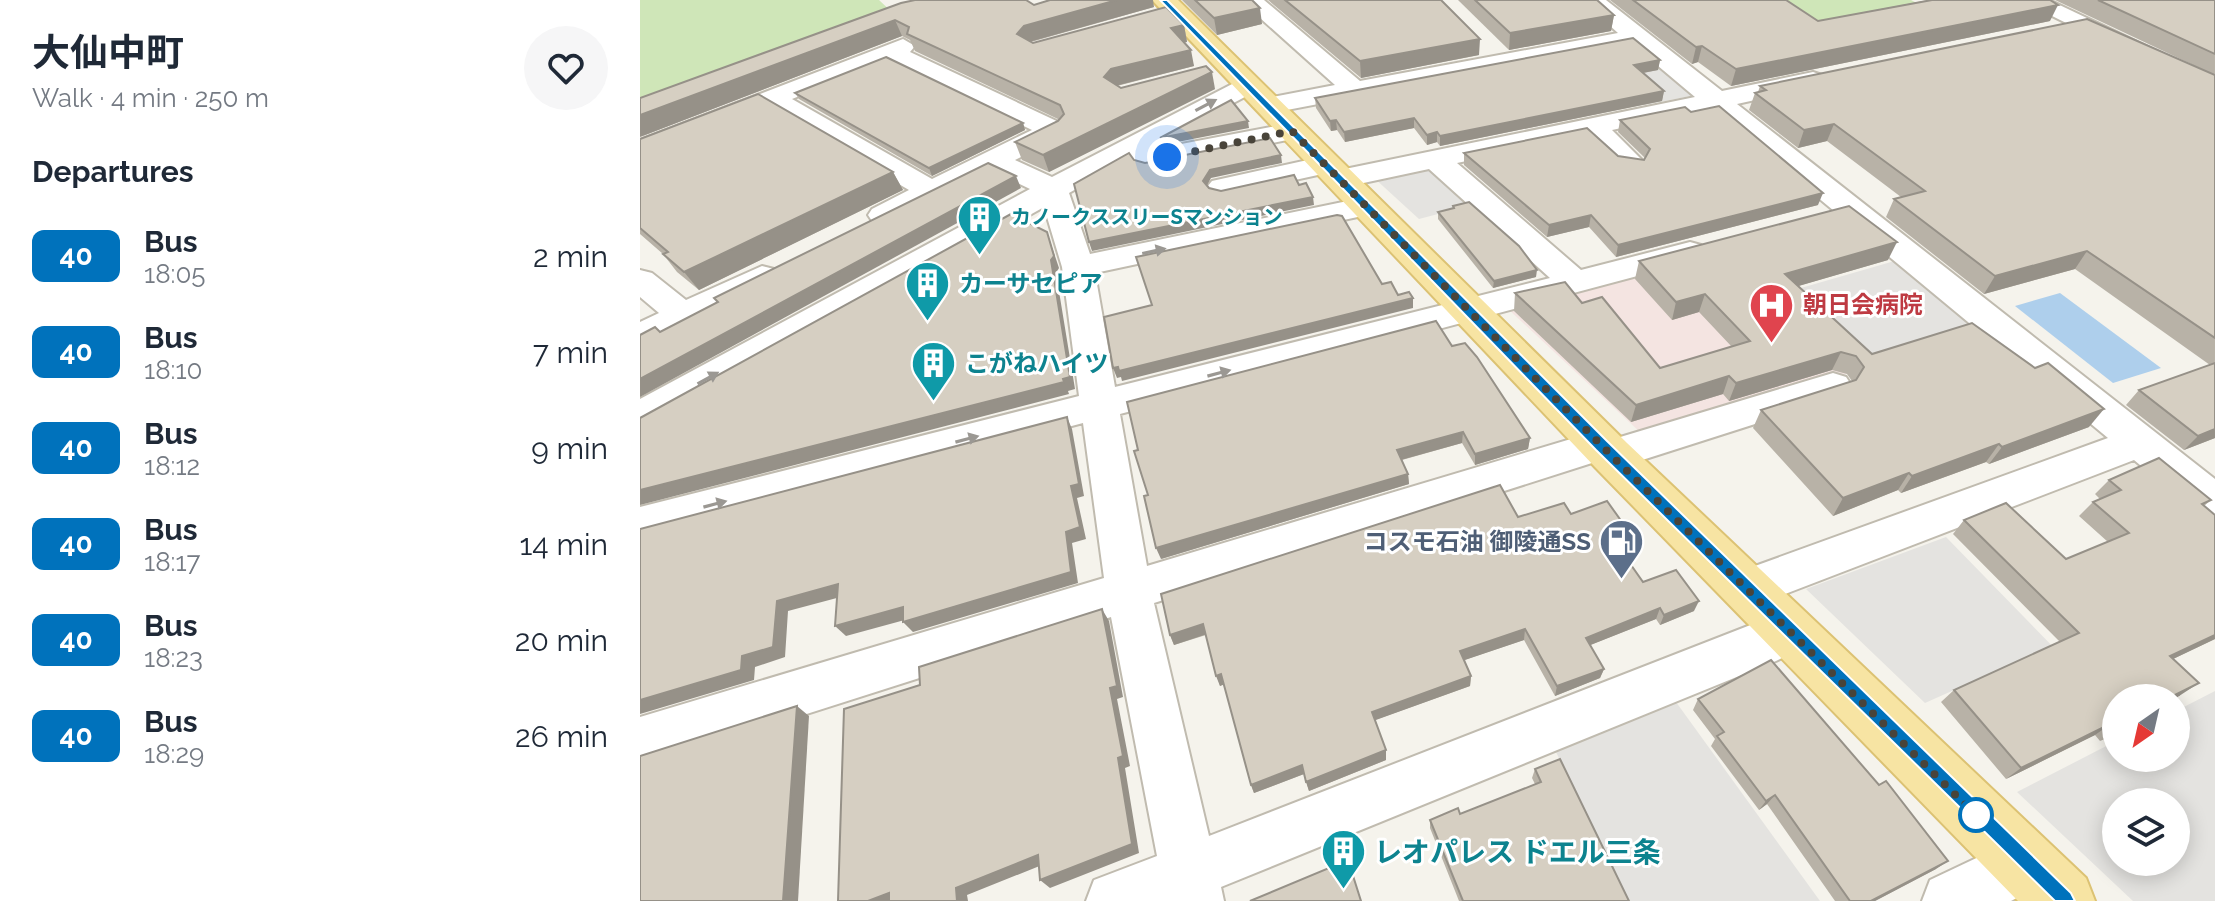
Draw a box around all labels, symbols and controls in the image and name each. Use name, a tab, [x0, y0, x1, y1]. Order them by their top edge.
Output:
button: heart	[524, 26, 608, 110]
text: 大仙中町	[32, 30, 184, 75]
text: Walk · 4 min · 250 m	[32, 83, 269, 113]
one-way arrow	[1195, 99, 1218, 112]
your location	[1147, 137, 1187, 177]
text: Departures	[32, 154, 194, 189]
building icon: カノークススリーSマンション	[956, 193, 1004, 256]
place label: カノークススリーSマンション	[1011, 205, 1283, 229]
text: Bus	[144, 224, 198, 259]
text: 40	[59, 239, 93, 272]
text: 2 min	[533, 239, 608, 274]
one-way arrow	[1142, 244, 1167, 257]
text: 18:05	[144, 259, 206, 289]
building icon: カーサセピア	[904, 260, 952, 323]
place label: カーサセピア	[959, 269, 1103, 298]
hospital icon: 朝日会病院	[1748, 281, 1796, 344]
place label: 朝日会病院	[1803, 290, 1923, 319]
text: Bus	[144, 320, 198, 355]
text: 40	[59, 335, 93, 368]
text: 7 min	[533, 335, 608, 370]
building icon: こがねハイツ	[910, 340, 958, 403]
place label: こがねハイツ	[965, 349, 1109, 378]
text: 18:10	[144, 355, 202, 385]
one-way arrow	[1206, 367, 1231, 379]
one-way arrow	[697, 372, 720, 385]
text: Bus	[144, 416, 198, 451]
text: 40	[59, 431, 93, 464]
text: 9 min	[531, 431, 608, 466]
one-way arrow	[955, 432, 980, 444]
text: 18:12	[144, 451, 200, 481]
one-way arrow	[703, 498, 728, 510]
text: Bus	[144, 512, 198, 547]
fuel station icon: コスモ石油 御陵通SS	[1598, 518, 1646, 581]
text: 40	[59, 527, 93, 560]
text: 14 min	[520, 527, 608, 562]
place label: コスモ石油 御陵通SS	[1364, 527, 1591, 556]
text: 18:17	[144, 547, 200, 577]
text: Bus	[144, 608, 198, 643]
text: 40	[59, 623, 93, 656]
text: 20 min	[515, 623, 608, 658]
text: 18:23	[144, 643, 203, 673]
north arrow	[2102, 684, 2190, 772]
map controls	[2102, 684, 2190, 876]
text: Bus	[144, 704, 198, 739]
text: 40	[59, 719, 93, 752]
text: 26 min	[515, 719, 608, 754]
text: 18:29	[144, 739, 204, 769]
button: layers	[2102, 788, 2190, 876]
unlabelled marker	[1959, 798, 1993, 832]
building icon: レオパレス ドエル三条	[1319, 828, 1367, 891]
place label: レオパレス ドエル三条	[1374, 836, 1661, 869]

